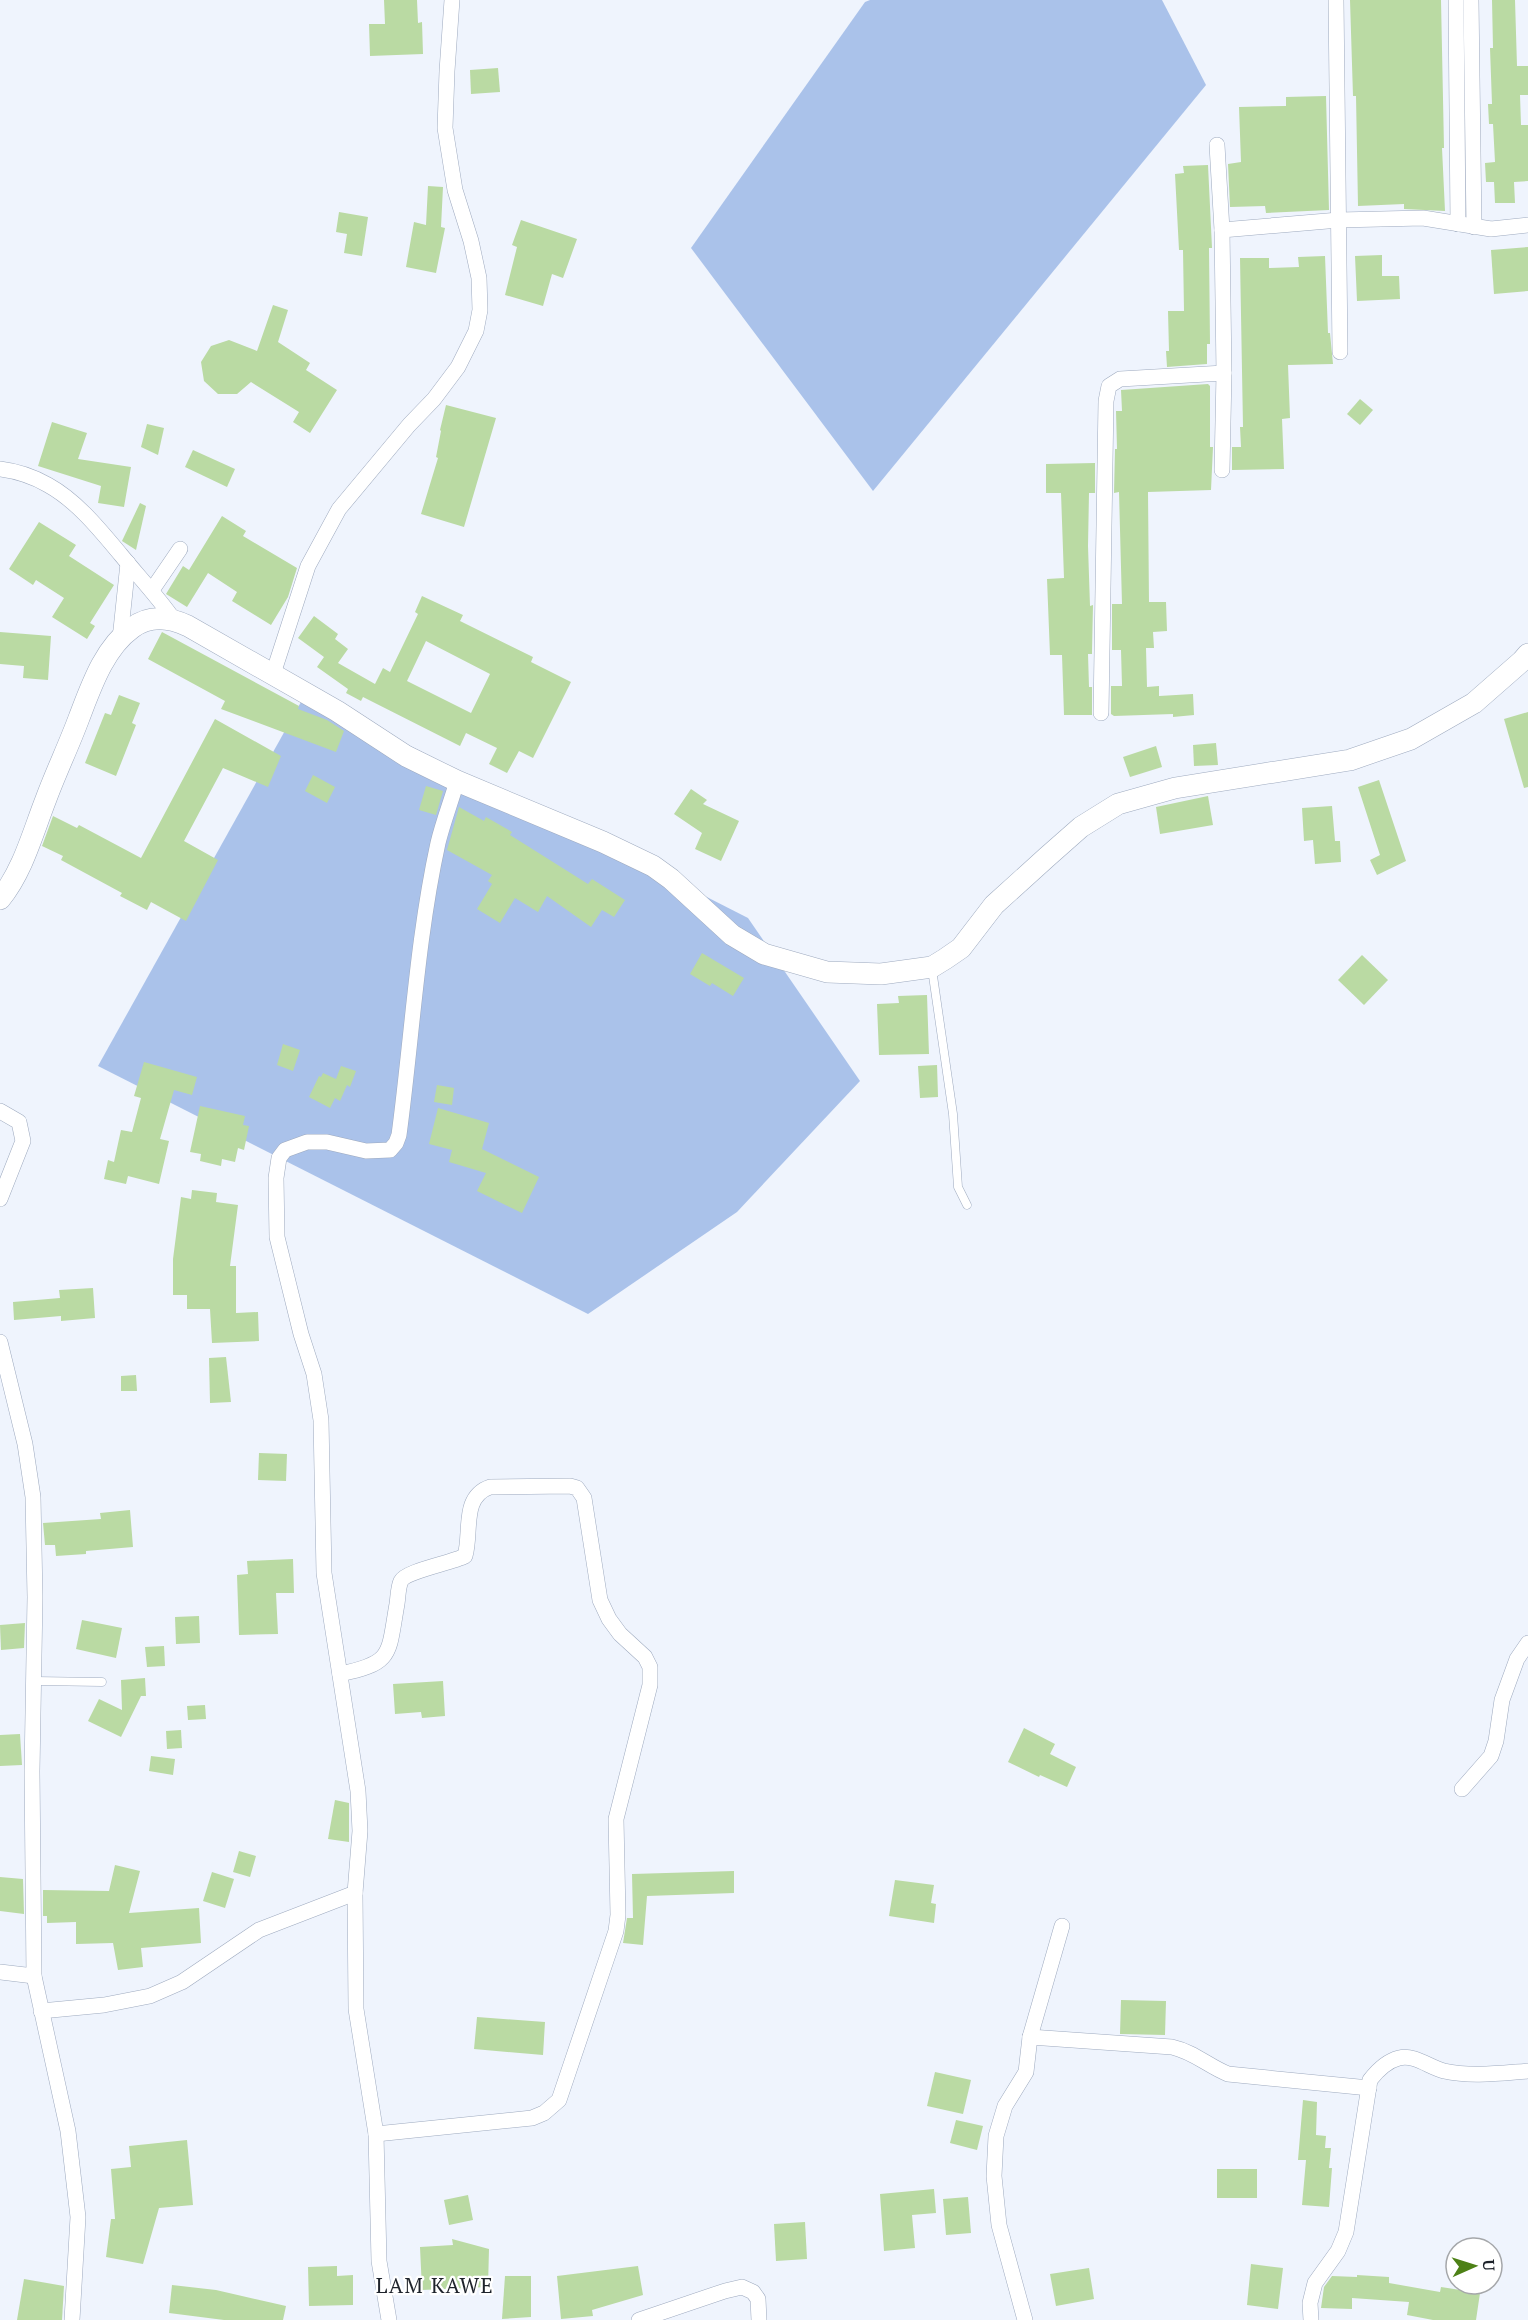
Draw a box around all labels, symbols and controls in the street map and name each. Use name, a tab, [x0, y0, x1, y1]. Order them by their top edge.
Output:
north arrow	[1444, 2236, 1504, 2296]
text: U	[1478, 2259, 1500, 2272]
district label: LAM KAWE	[376, 2271, 494, 2299]

